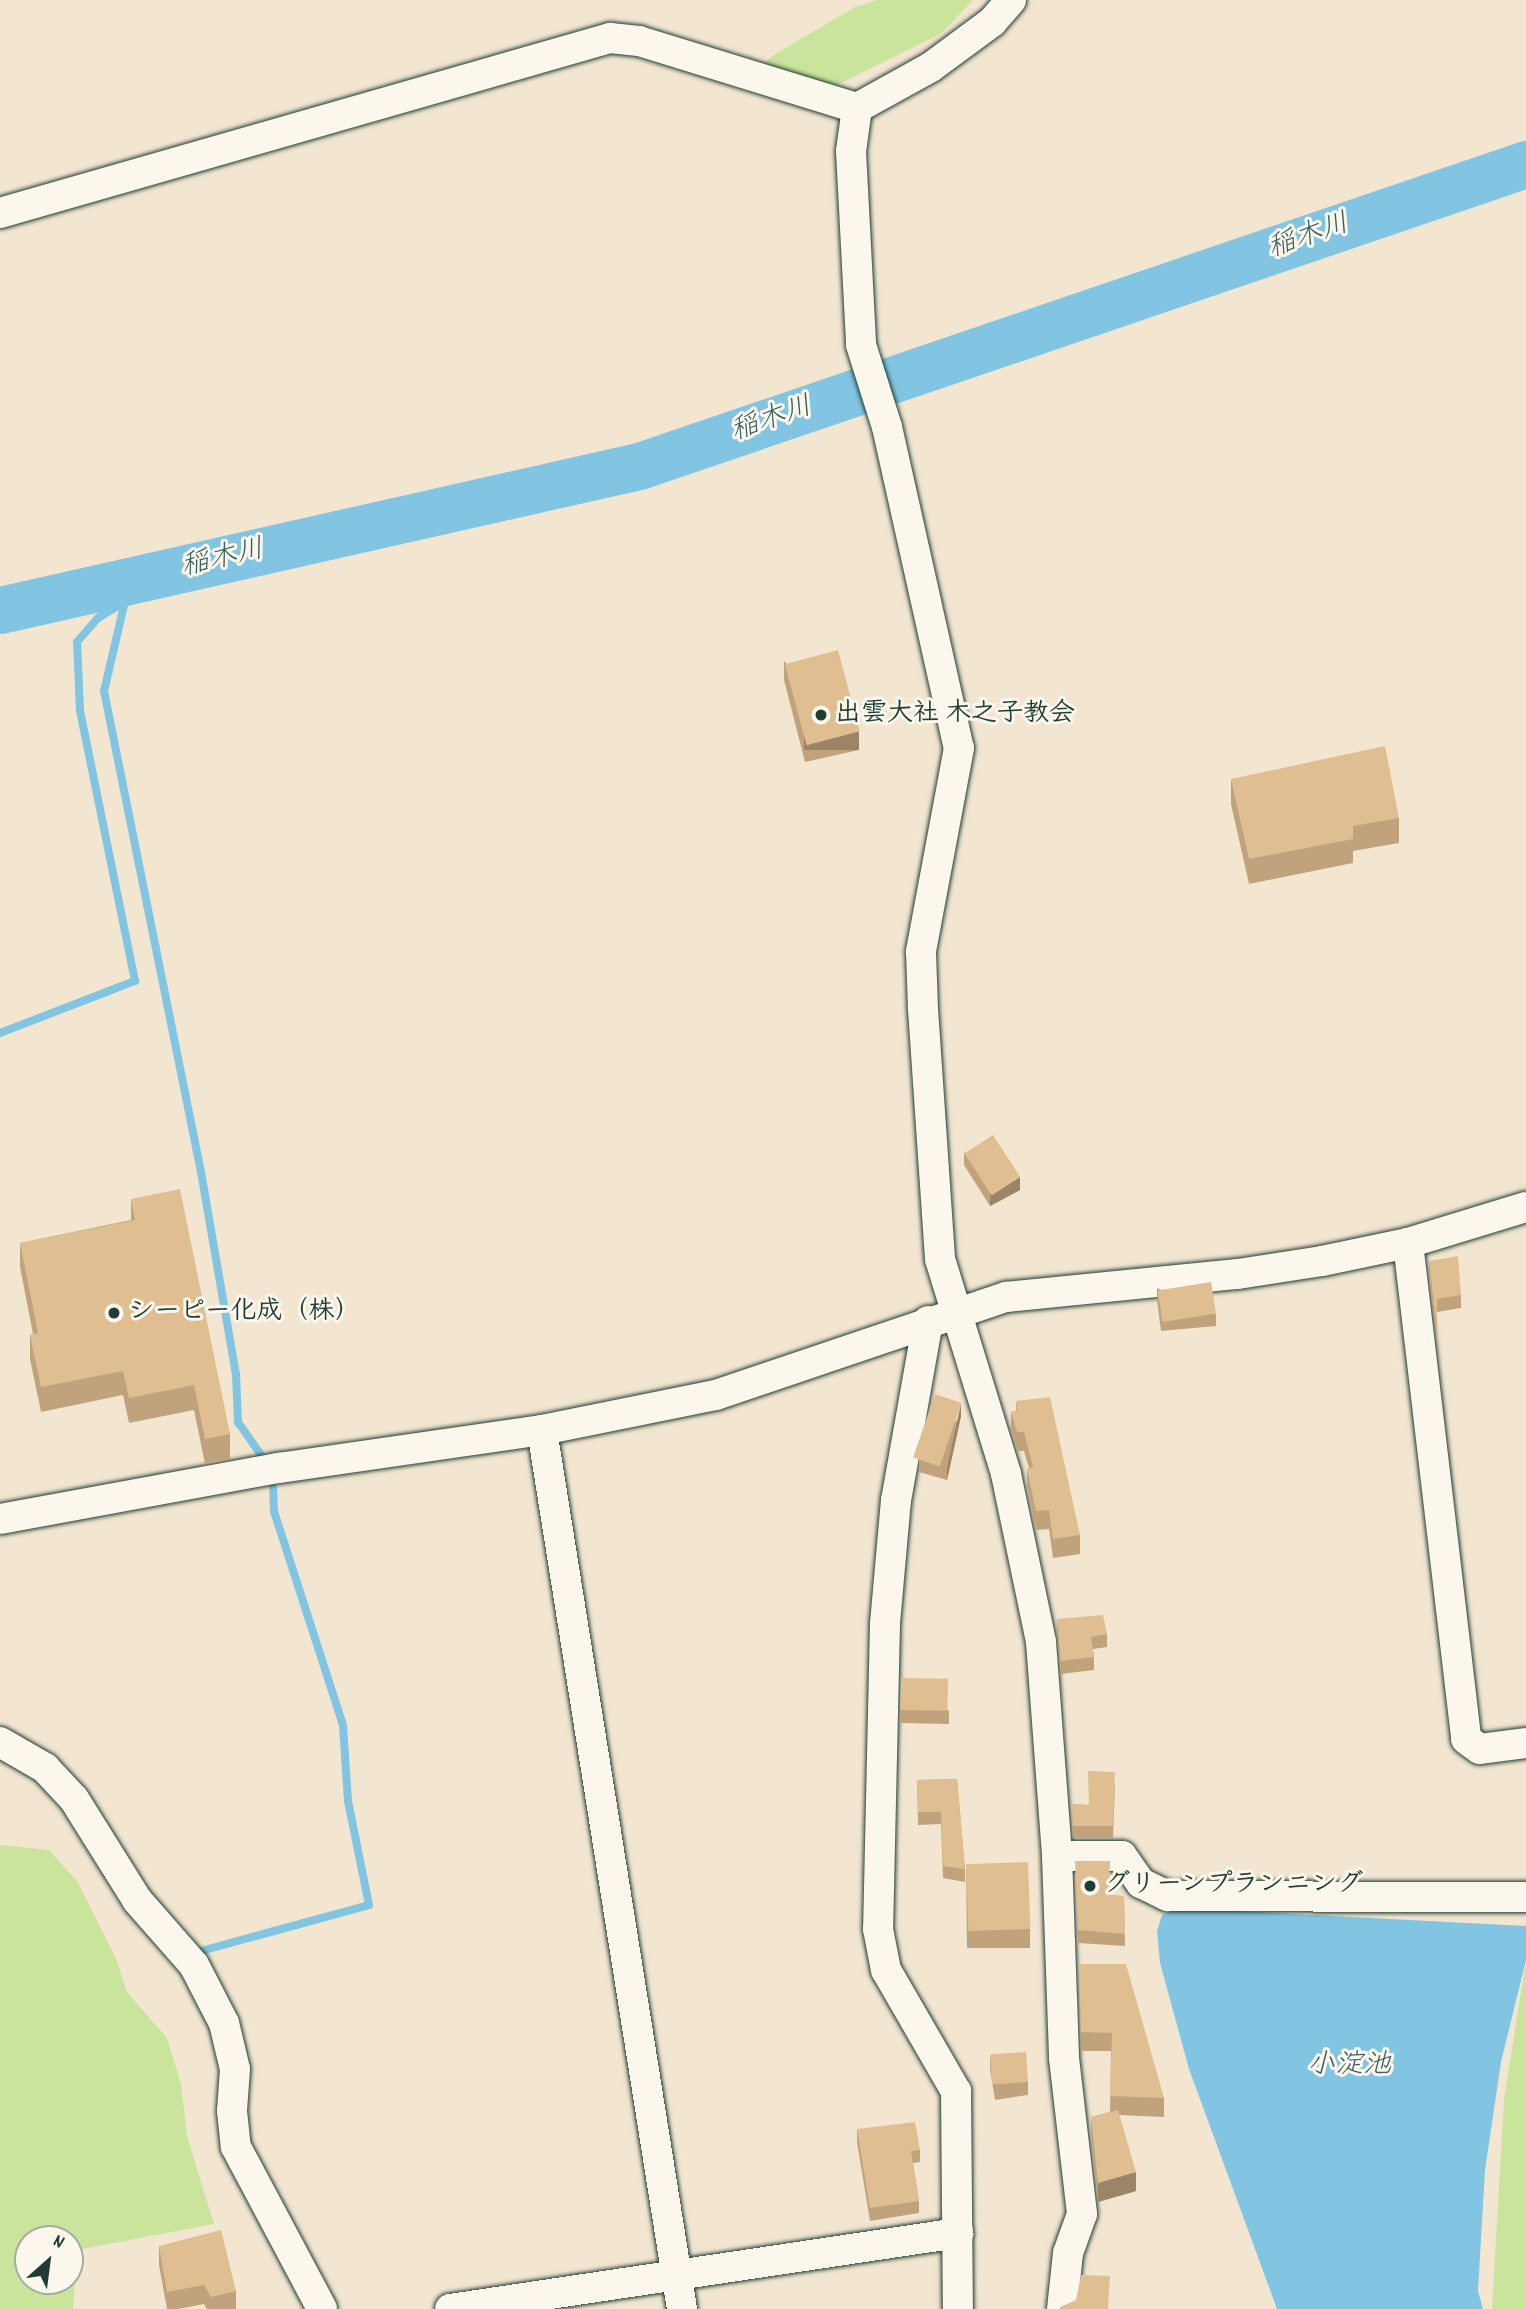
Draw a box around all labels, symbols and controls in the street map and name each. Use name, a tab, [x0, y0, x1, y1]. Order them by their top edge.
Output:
water label: 稲木川	[1264, 208, 1354, 268]
water label: 稲木川	[727, 391, 817, 451]
water label: 稲木川	[178, 534, 268, 586]
place label: 出雲大社 木之子教会	[835, 699, 1075, 731]
marker: 出雲大社 木之子教会	[813, 707, 829, 723]
place label: シーピー化成（株）	[128, 1297, 361, 1329]
marker: シーピー化成（株）	[106, 1305, 122, 1321]
place label: グリーンプランニング	[1104, 1870, 1364, 1902]
marker: グリーンプランニング	[1082, 1878, 1098, 1894]
water label: 小淀池	[1307, 2050, 1391, 2084]
north arrow	[14, 2225, 84, 2295]
text: N	[48, 2229, 69, 2257]

